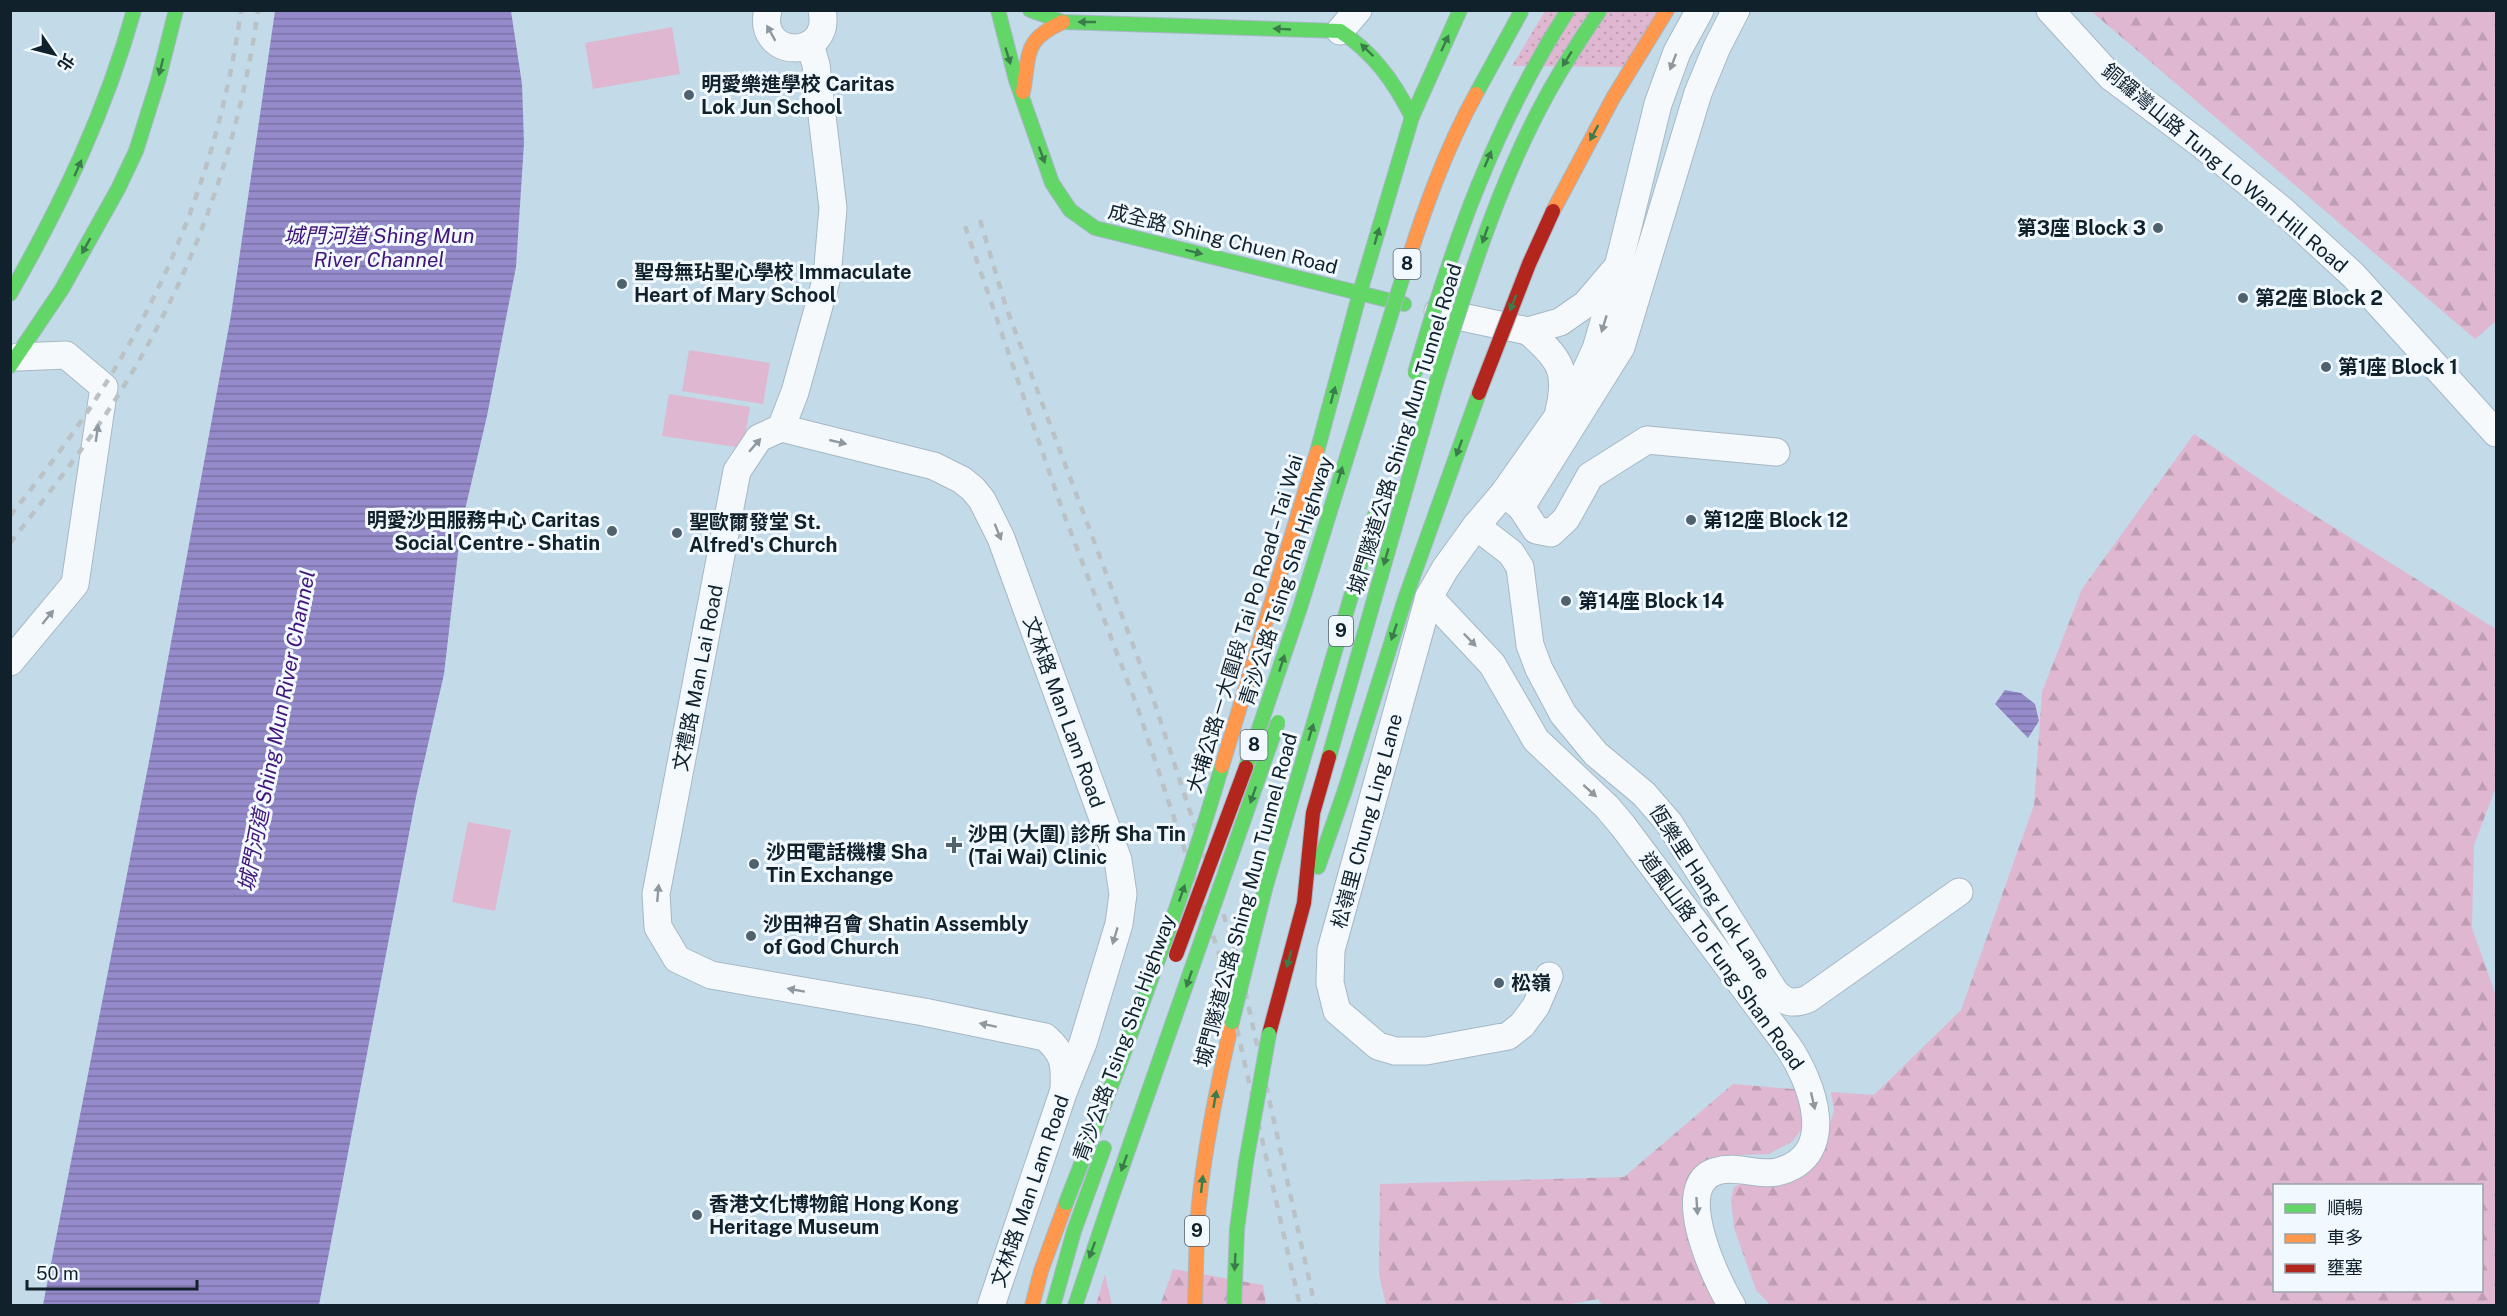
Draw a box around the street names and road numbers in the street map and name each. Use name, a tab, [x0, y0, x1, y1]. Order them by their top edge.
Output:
street label: 銅鑼灣山路 Tung Lo Wan Hill Road	[2097, 58, 2353, 278]
street label: 成全路 Shing Chuen Road	[1106, 199, 1340, 279]
road number: 8	[1394, 249, 1420, 279]
street label: 城門隧道公路 Shing Mun Tunnel Road	[1343, 261, 1467, 597]
street label: 大埔公路－大圍段 Tai Po Road – Tai Wai	[1182, 452, 1308, 796]
street label: 青沙公路 Tsing Sha Highway	[1234, 453, 1338, 709]
street label: 文禮路 Man Lai Road	[668, 583, 728, 773]
street label: 文林路 Man Lam Road	[1018, 613, 1110, 811]
road number: 9	[1329, 616, 1353, 646]
street label: 松嶺里 Chung Ling Lane	[1327, 711, 1407, 931]
street label: 城門隧道公路 Shing Mun Tunnel Road	[1190, 730, 1302, 1070]
road number: 8	[1240, 730, 1268, 760]
street label: 恆樂里 Hang Lok Lane	[1644, 800, 1776, 984]
street label: 道風山路 To Fung Shan Road	[1635, 847, 1809, 1075]
street label: 青沙公路 Tsing Sha Highway	[1068, 911, 1180, 1165]
street label: 文林路 Man Lam Road	[986, 1092, 1074, 1290]
road number: 9	[1185, 1216, 1209, 1246]

